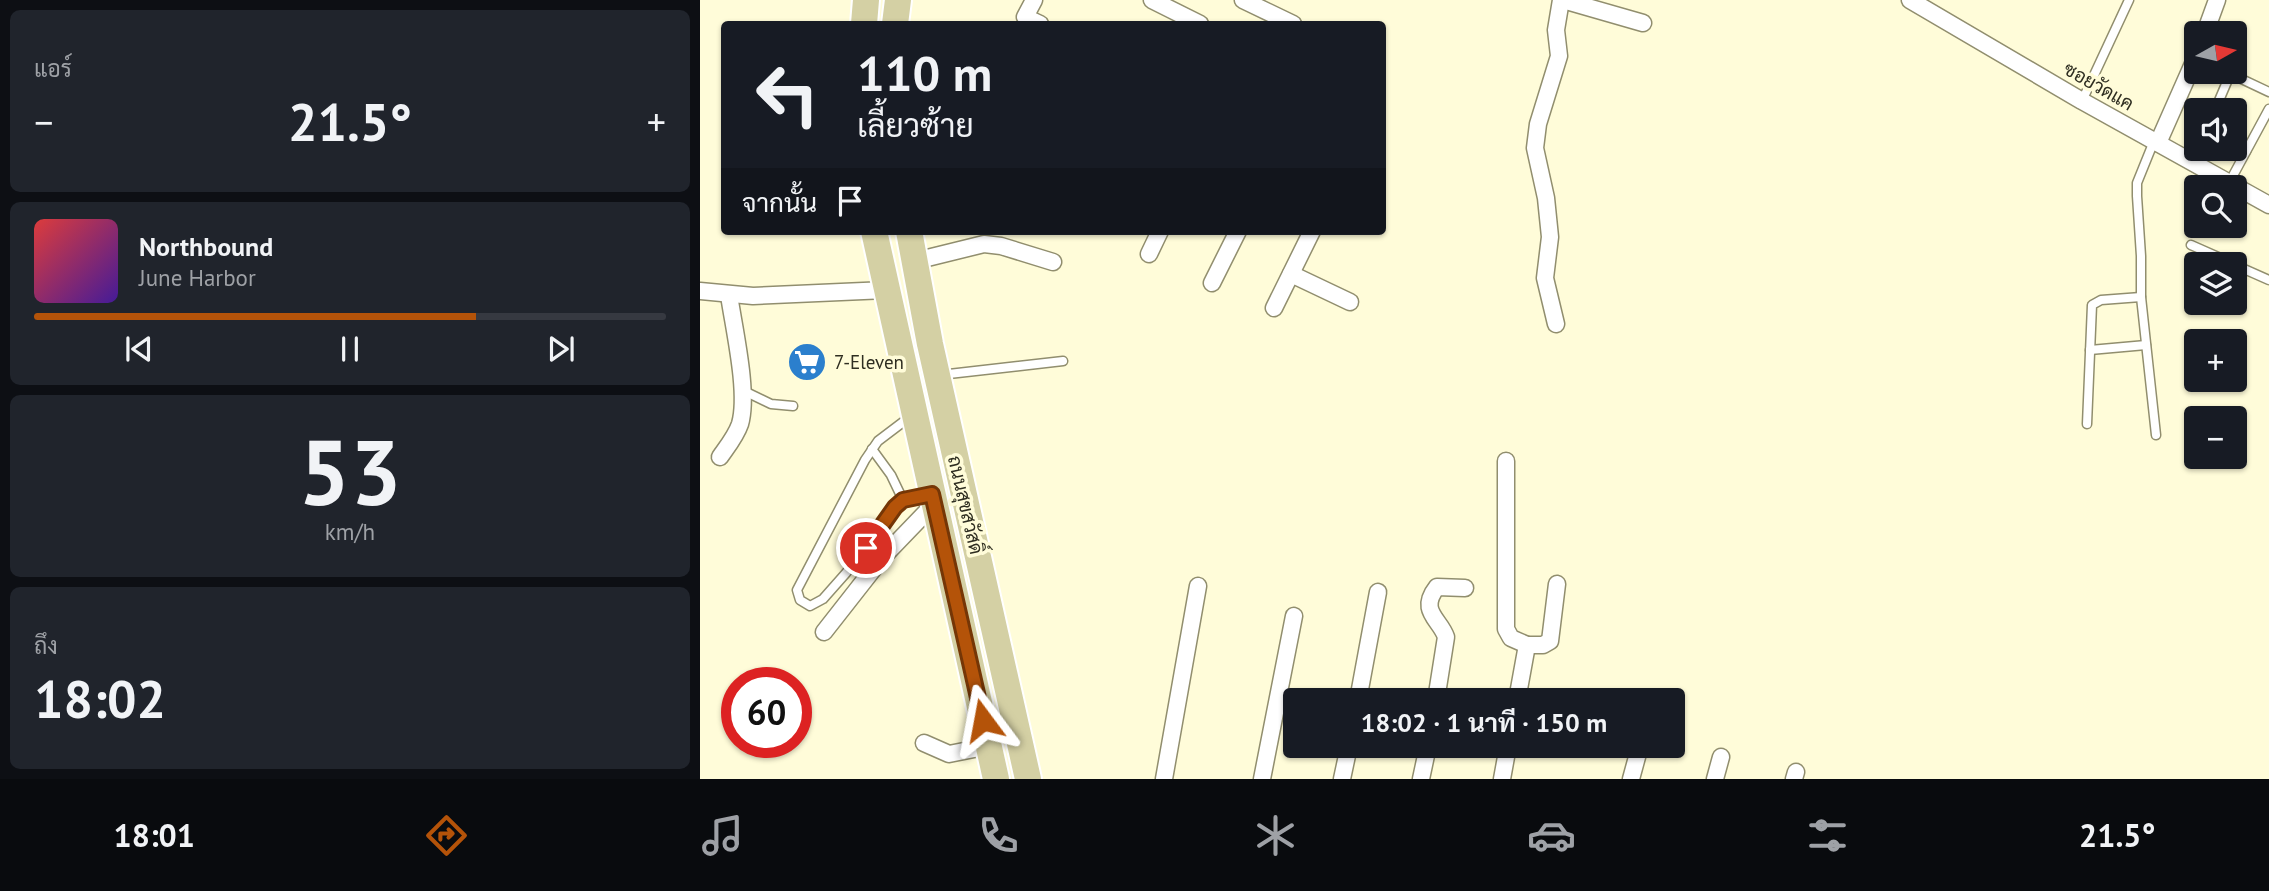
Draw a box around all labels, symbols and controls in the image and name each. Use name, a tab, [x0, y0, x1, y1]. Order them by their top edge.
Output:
north arrow	[2184, 21, 2247, 84]
map controls	[2184, 21, 2247, 469]
text: 110 m	[857, 41, 992, 105]
icon: left	[742, 49, 833, 140]
text: แอร์	[34, 54, 72, 83]
street label: ซอยวัดแค	[2060, 56, 2138, 116]
text: 21.5°	[288, 88, 412, 155]
text: −	[34, 97, 53, 146]
text: +	[647, 97, 666, 146]
button: sound	[2184, 98, 2247, 161]
text: เลี้ยวซ้าย	[857, 104, 974, 146]
button: search	[2184, 175, 2247, 238]
icon: arrive	[831, 182, 869, 220]
text: จากนั้น	[742, 186, 817, 219]
text: Northbound	[139, 230, 273, 263]
button: layers	[2184, 252, 2247, 315]
text: June Harbor	[139, 263, 256, 292]
button: +	[2184, 329, 2247, 392]
icon: previous	[120, 330, 158, 368]
icon: pause	[331, 330, 369, 368]
icon: next	[542, 330, 580, 368]
supermarket icon: 7-Eleven	[786, 341, 828, 383]
place label: 7-Eleven	[834, 350, 904, 374]
button: −	[2184, 406, 2247, 469]
text: 53	[298, 412, 402, 530]
street label: ถนนสุขสวัสดิ์	[942, 452, 995, 557]
text: km/h	[325, 517, 375, 546]
pin	[836, 518, 896, 578]
icon: arrive	[847, 529, 885, 567]
text: ถึง	[34, 631, 58, 660]
text: 18:02	[34, 665, 166, 732]
speed limit sign: 60	[721, 667, 812, 758]
position arrow	[946, 683, 1020, 757]
text: 18:02 · 1 นาที · 150 m	[1361, 706, 1607, 739]
icon: directions	[422, 811, 471, 860]
icon: music	[698, 811, 747, 860]
icon: phone	[974, 811, 1023, 860]
icon: climate	[1251, 811, 1300, 860]
icon: car	[1527, 811, 1576, 860]
icon: filters	[1803, 811, 1852, 860]
text: 18:01	[114, 814, 195, 856]
text: 21.5°	[2079, 814, 2155, 856]

